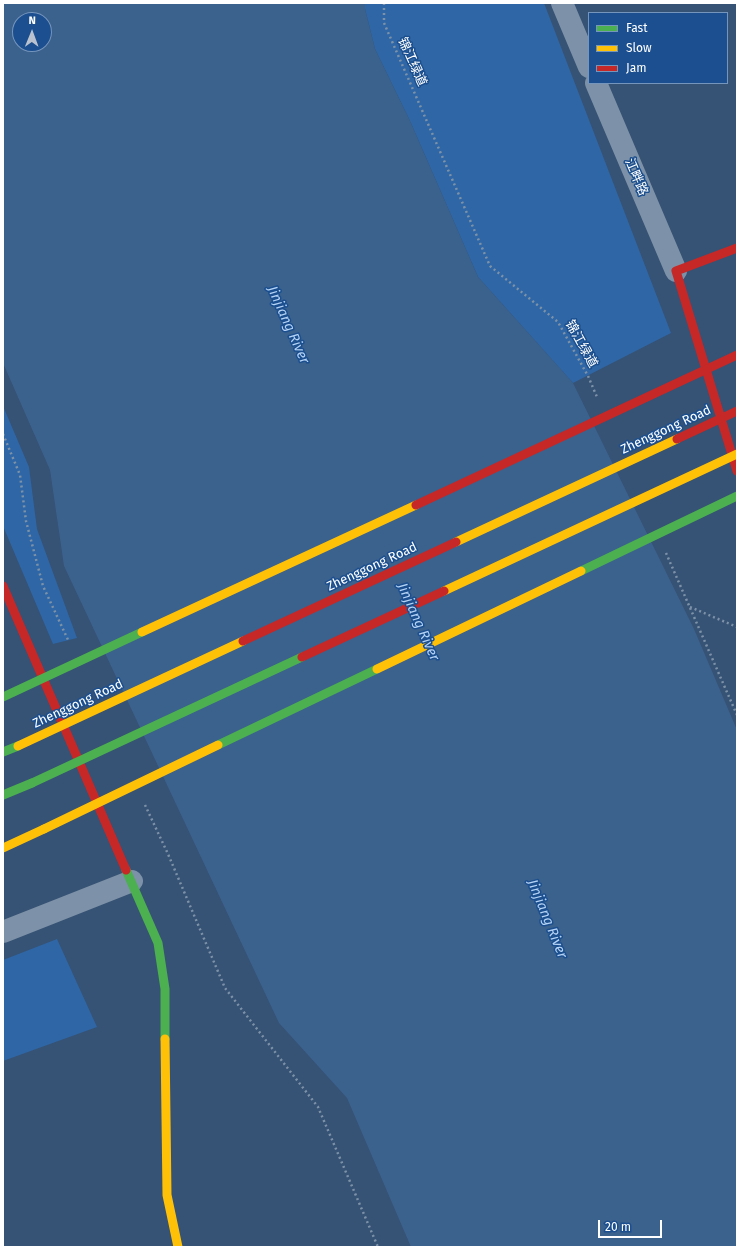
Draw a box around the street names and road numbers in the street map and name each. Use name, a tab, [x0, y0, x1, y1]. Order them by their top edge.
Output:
street label: 锦江绿道	[394, 35, 430, 89]
street label: 江畔路	[621, 156, 651, 198]
street label: 锦江绿道	[562, 317, 600, 371]
street label: Zhenggong Road	[618, 402, 714, 458]
street label: Zhenggong Road	[324, 539, 420, 595]
street label: Zhenggong Road	[30, 676, 126, 732]

